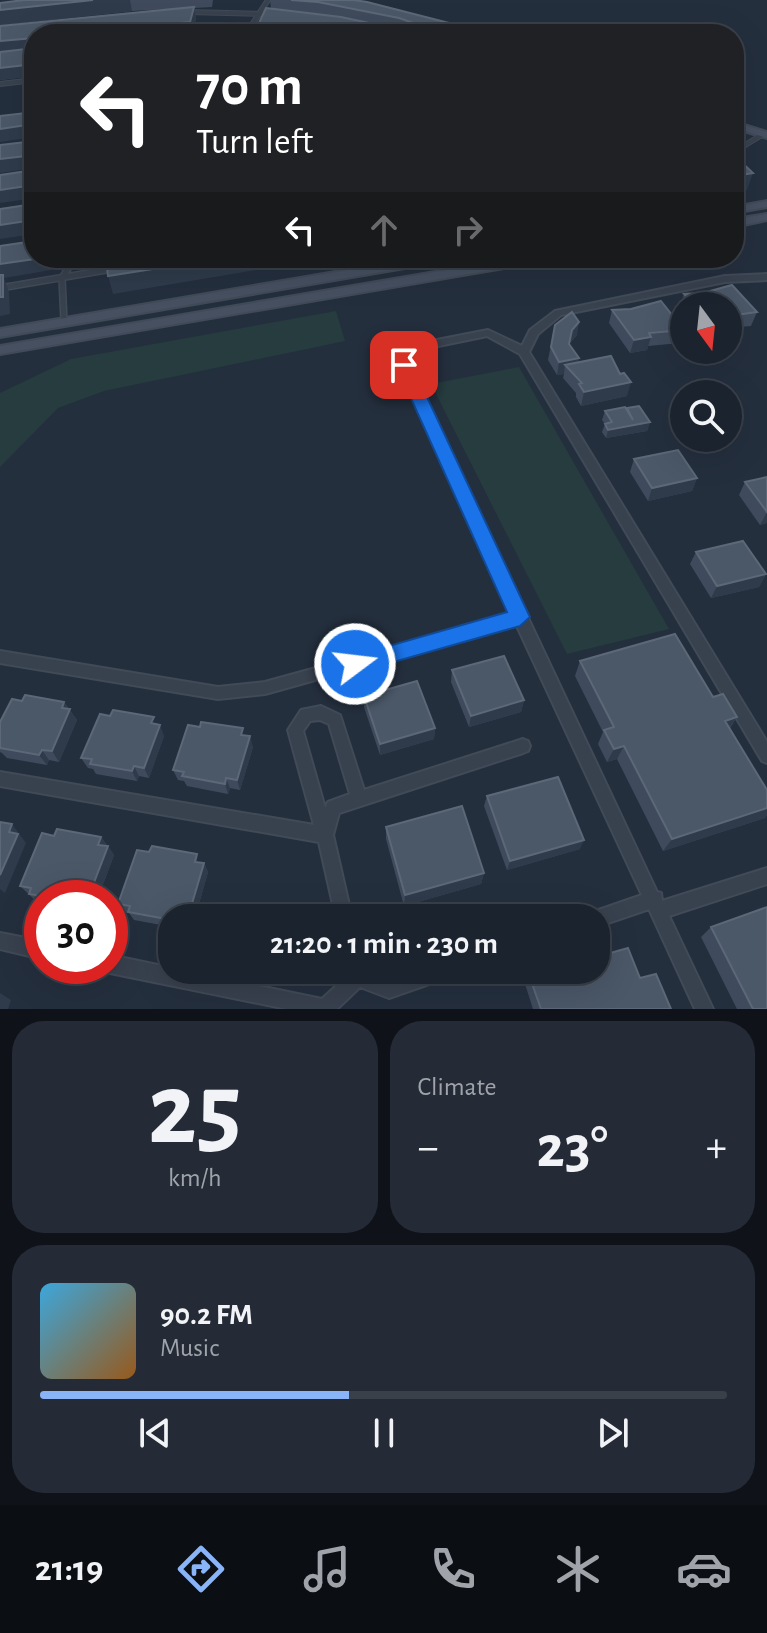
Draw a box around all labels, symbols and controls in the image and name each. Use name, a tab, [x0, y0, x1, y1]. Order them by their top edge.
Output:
icon: left	[64, 56, 168, 160]
text: 70 m	[196, 59, 303, 115]
text: Turn left	[196, 124, 313, 160]
icon: left	[278, 208, 322, 252]
icon: ahead	[362, 208, 406, 252]
icon: right	[446, 208, 490, 252]
north arrow	[670, 292, 742, 364]
map controls	[670, 292, 742, 452]
pin	[370, 331, 438, 399]
icon: arrive	[382, 343, 426, 387]
button: search	[670, 380, 742, 452]
position arrow	[313, 622, 397, 706]
speed limit sign: 30	[24, 880, 128, 984]
text: 21:20 · 1 min · 230 m	[270, 929, 498, 959]
text: 25	[148, 1059, 242, 1163]
text: Climate	[418, 1074, 496, 1100]
text: 23°	[536, 1118, 608, 1178]
text: −	[418, 1126, 439, 1170]
text: +	[706, 1126, 727, 1170]
text: km/h	[168, 1165, 222, 1191]
text: 90.2 FM	[160, 1300, 253, 1330]
text: Music	[160, 1335, 219, 1361]
icon: previous	[133, 1411, 177, 1455]
icon: pause	[362, 1411, 406, 1455]
icon: next	[591, 1411, 635, 1455]
icon: directions	[173, 1541, 229, 1597]
icon: music	[299, 1541, 355, 1597]
icon: phone	[425, 1541, 481, 1597]
icon: climate	[550, 1541, 606, 1597]
icon: car	[676, 1541, 732, 1597]
text: 21:19	[35, 1551, 103, 1587]

